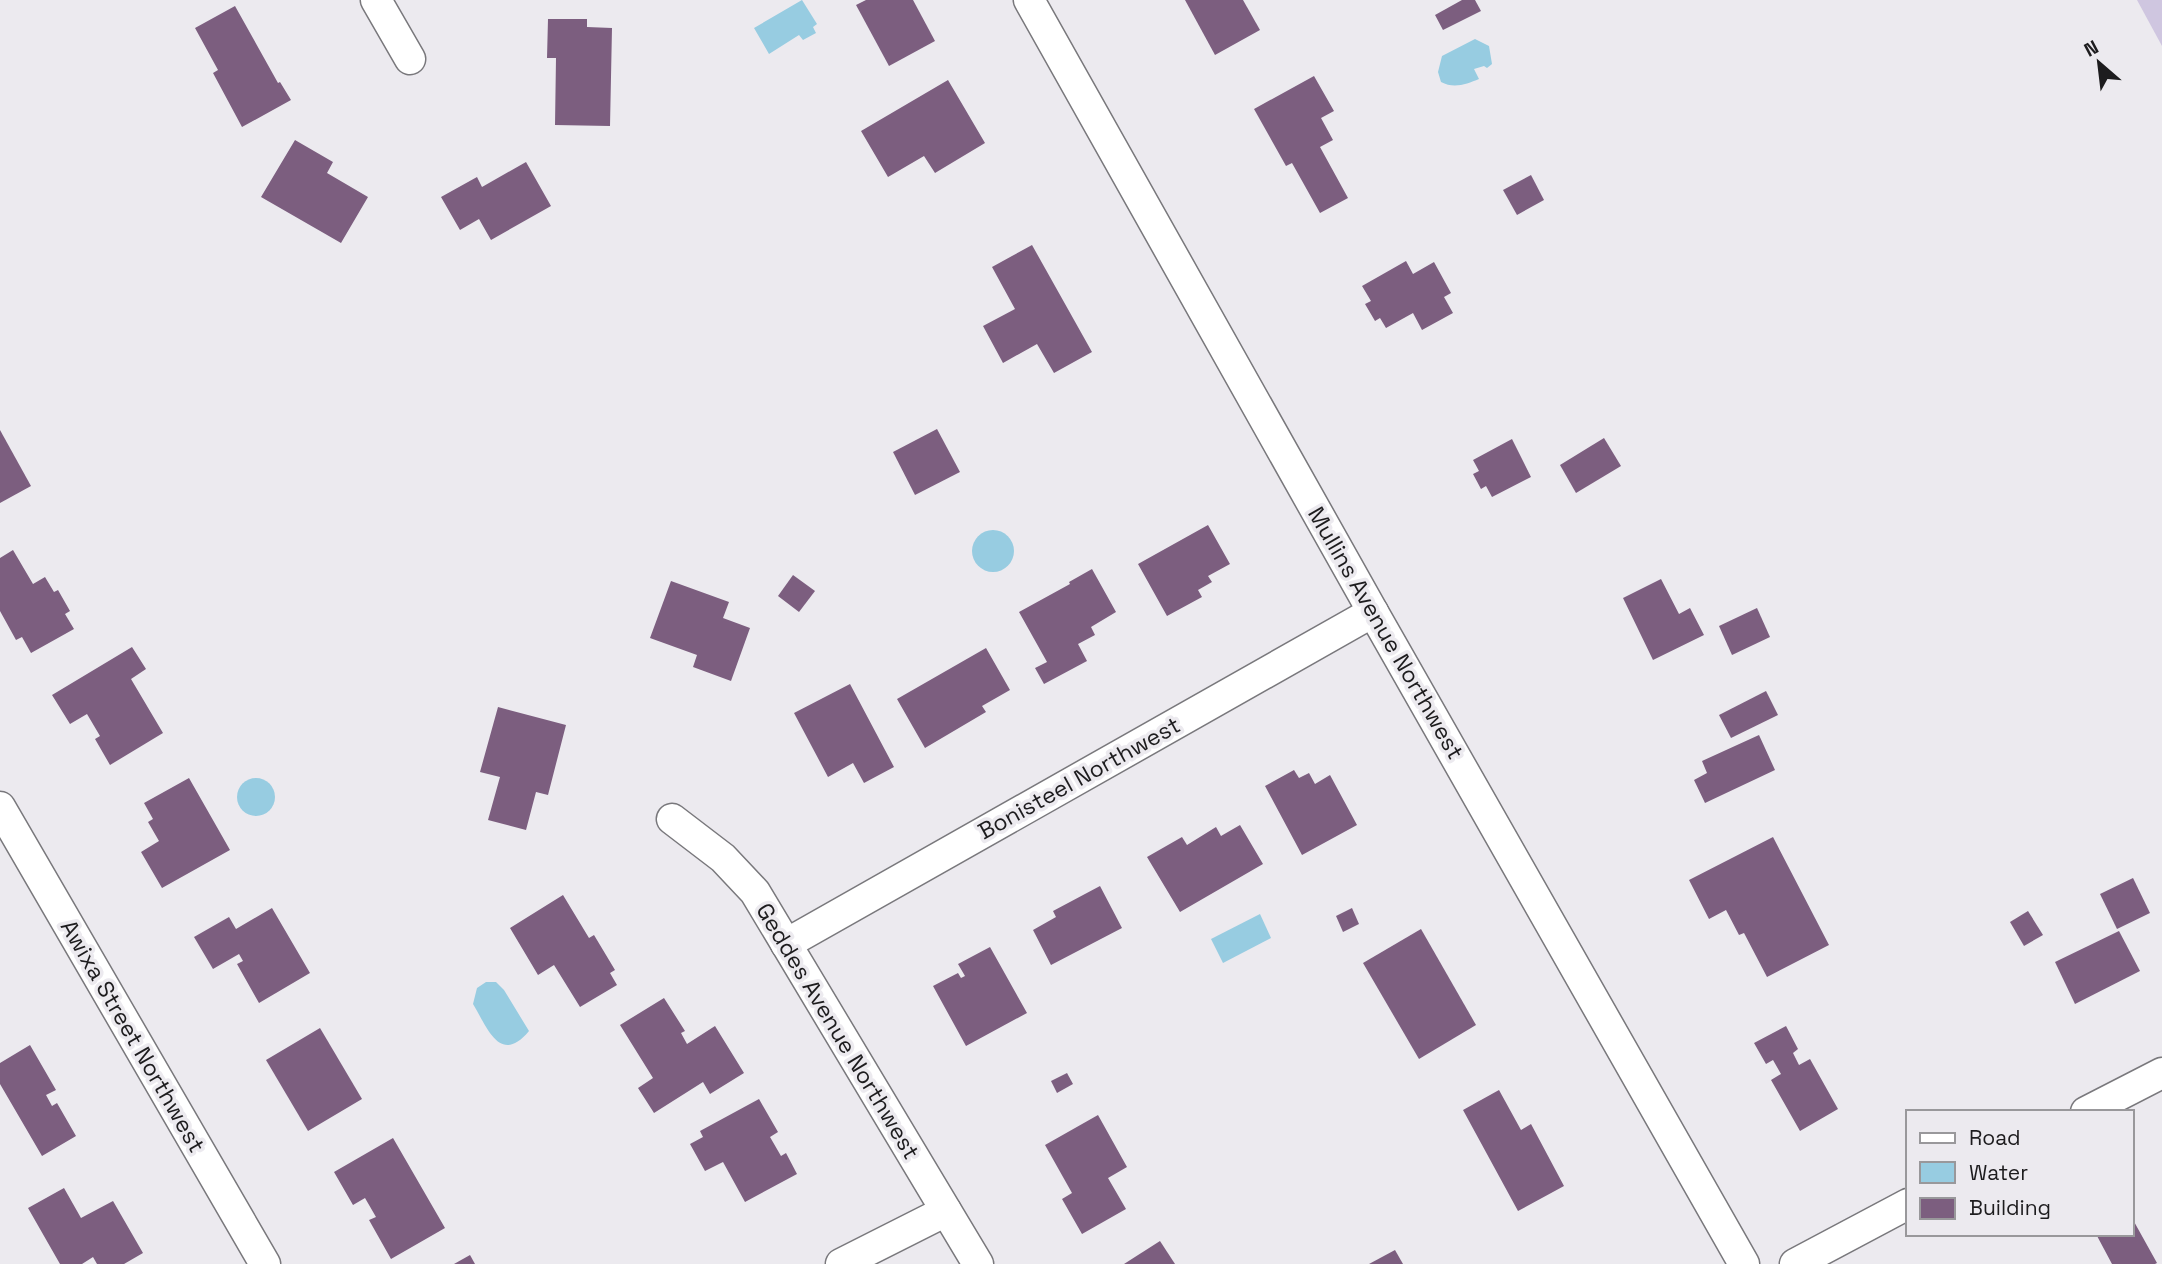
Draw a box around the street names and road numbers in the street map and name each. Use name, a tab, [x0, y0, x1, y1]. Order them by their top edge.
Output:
street label: Mullins Avenue Northwest	[1301, 501, 1471, 765]
street label: Bonisteel Northwest	[972, 710, 1186, 846]
street label: Geddes Avenue Northwest	[749, 897, 927, 1165]
street label: Awixa Street Northwest	[54, 914, 212, 1158]

